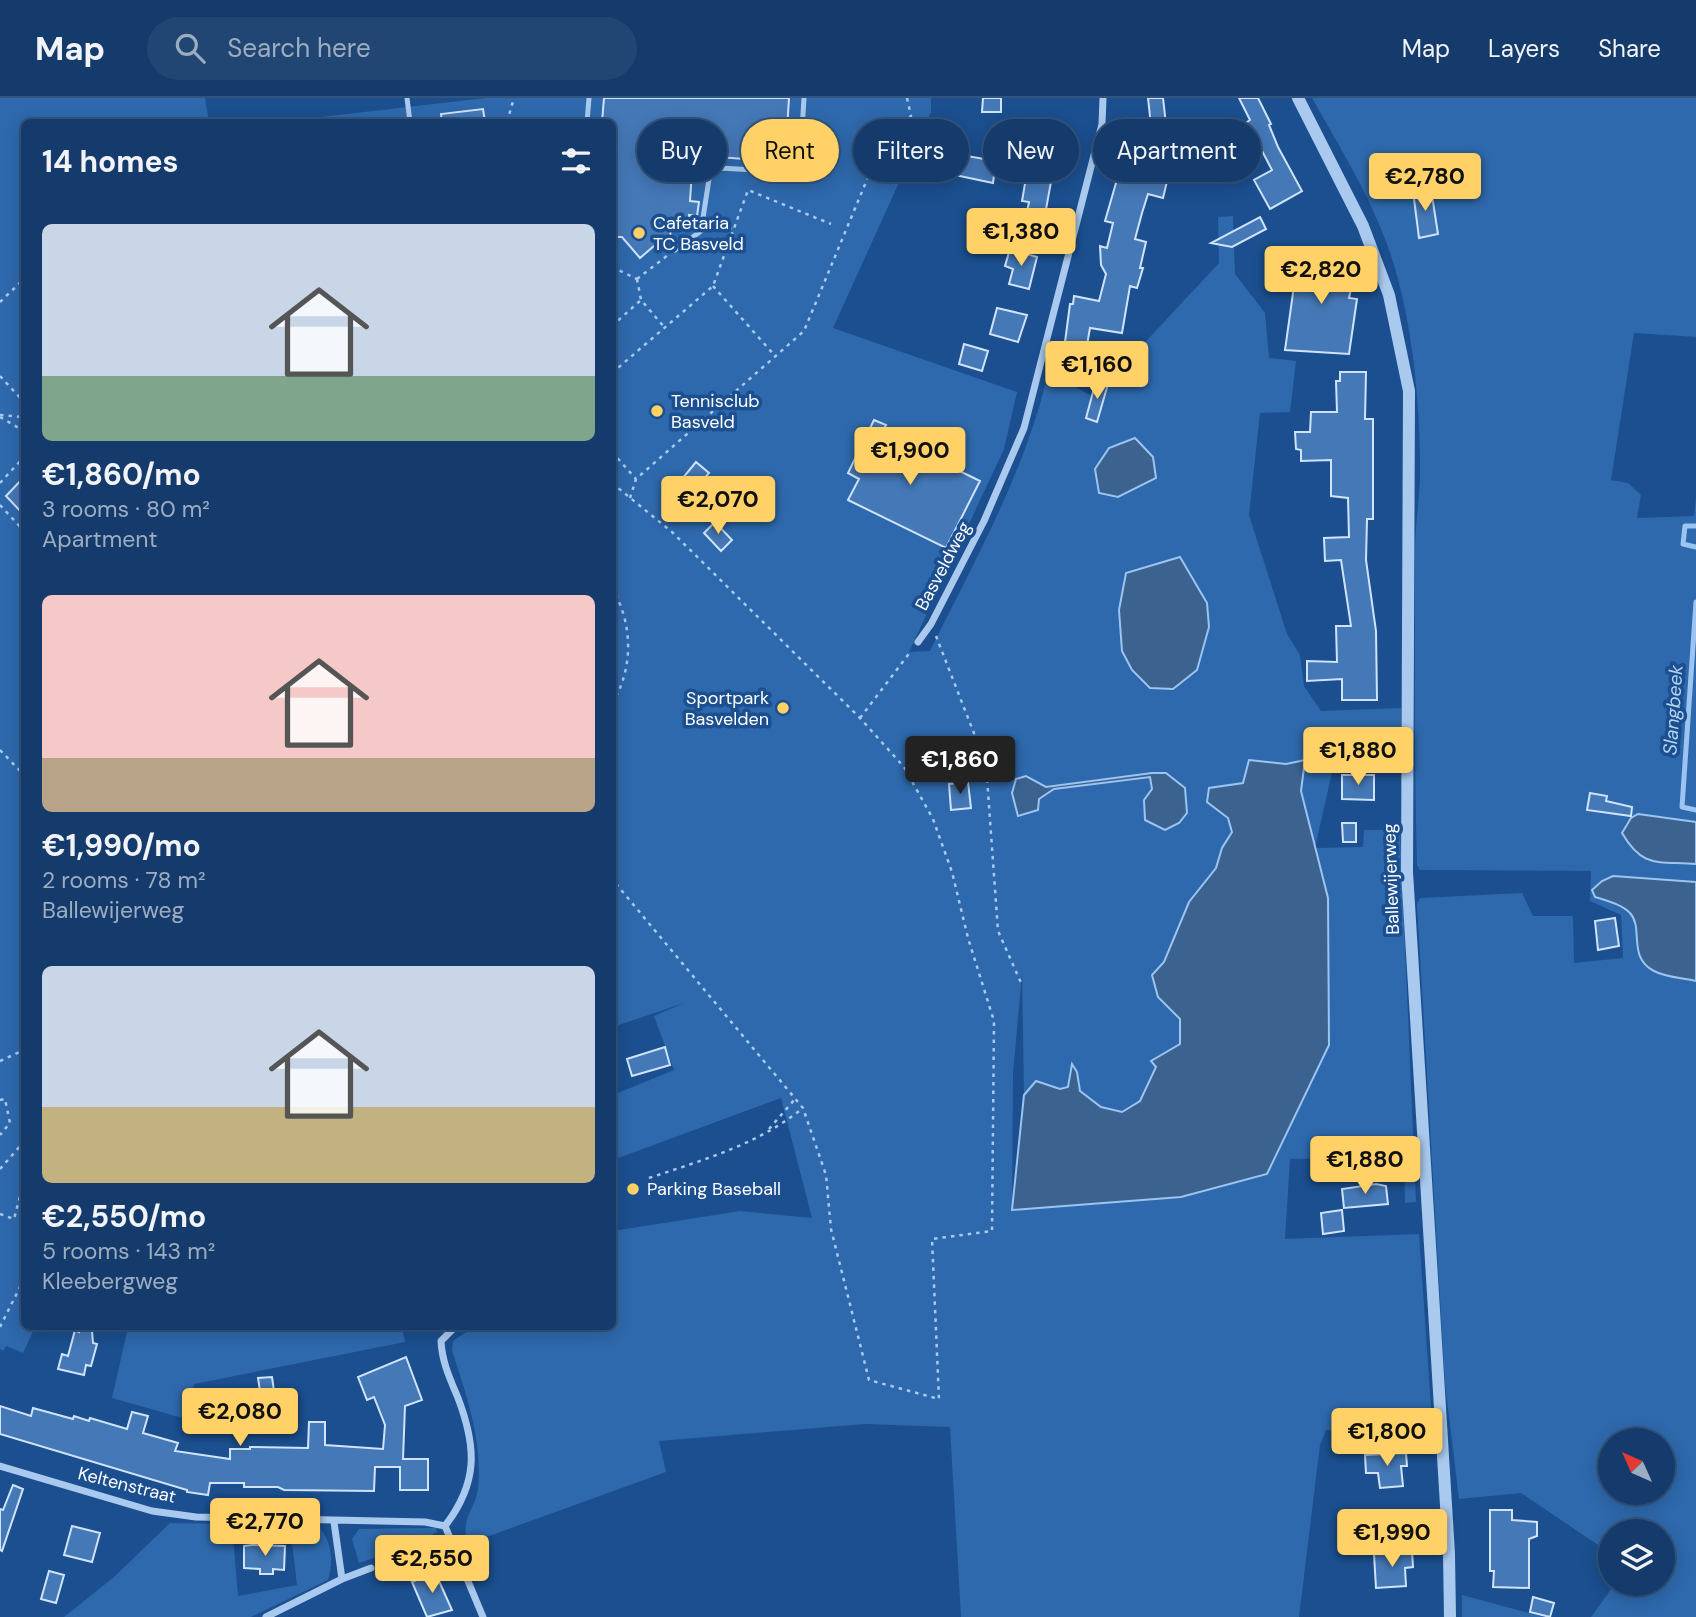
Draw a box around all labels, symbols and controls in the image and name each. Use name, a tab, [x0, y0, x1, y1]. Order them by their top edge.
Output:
search box	[147, 17, 637, 80]
text: Map	[35, 27, 105, 70]
icon: search	[171, 29, 209, 67]
text: Search here	[227, 31, 371, 65]
text: Map	[1402, 33, 1450, 64]
text: Layers	[1488, 33, 1560, 64]
text: Share	[1598, 33, 1661, 64]
chip: Buy	[637, 119, 727, 182]
chip: Rent	[741, 119, 839, 182]
chip: Filters	[853, 119, 969, 182]
chip: New	[983, 119, 1079, 182]
chip: Apartment	[1093, 119, 1261, 182]
text: 14 homes	[42, 142, 179, 181]
icon: filters	[557, 142, 595, 180]
pin: €2,780	[1368, 153, 1482, 213]
text: €2,780	[1385, 161, 1465, 191]
pin: €1,380	[964, 208, 1078, 268]
place label: Cafetaria TC Basveld	[653, 211, 744, 256]
text: €1,380	[983, 216, 1059, 246]
marker: Cafetaria TC Basveld	[631, 225, 647, 241]
pin: €2,820	[1264, 246, 1378, 306]
text: €2,820	[1281, 254, 1361, 284]
icon: home	[256, 269, 382, 395]
pin: €1,160	[1040, 342, 1154, 401]
text: €1,160	[1061, 349, 1133, 379]
place label: Tennisclub Basveld	[671, 389, 760, 434]
marker: Tennisclub Basveld	[649, 403, 665, 419]
pin: €1,900	[853, 428, 967, 487]
text: €1,900	[870, 435, 950, 465]
text: €1,860/mo	[42, 455, 201, 494]
pin: €2,070	[661, 476, 775, 536]
text: €2,070	[677, 484, 759, 514]
text: 3 rooms · 80 m²	[42, 494, 210, 524]
street label: Basveldweg	[910, 517, 976, 615]
text: Apartment	[42, 524, 157, 554]
icon: home	[256, 640, 382, 766]
water label: Slangbeek	[1657, 664, 1689, 756]
place label: Sportpark Basvelden	[685, 686, 769, 731]
marker: Sportpark Basvelden	[775, 700, 791, 716]
pin: €1,880	[1301, 728, 1415, 787]
text: €1,880	[1319, 735, 1397, 765]
pin: €1,860	[903, 736, 1017, 796]
text: €1,860	[921, 744, 999, 774]
street label: Ballewijerweg	[1377, 823, 1405, 935]
text: €1,990/mo	[42, 826, 201, 865]
text: 2 rooms · 78 m²	[42, 865, 206, 895]
text: Ballewijerweg	[42, 895, 184, 925]
icon: home	[256, 1011, 382, 1137]
pin: €1,880	[1308, 1136, 1422, 1196]
text: €1,880	[1326, 1144, 1404, 1174]
place label: Parking Baseball	[647, 1177, 781, 1201]
marker: Parking Baseball	[625, 1181, 641, 1197]
text: €2,550/mo	[42, 1197, 206, 1236]
text: 5 rooms · 143 m²	[42, 1236, 215, 1266]
text: Kleebergweg	[42, 1266, 178, 1296]
pin: €2,080	[183, 1388, 297, 1448]
text: €2,080	[198, 1396, 282, 1426]
pin: €1,800	[1330, 1408, 1444, 1468]
text: €1,800	[1347, 1416, 1427, 1446]
north arrow	[1598, 1428, 1675, 1505]
map controls	[1598, 1428, 1675, 1596]
street label: Keltenstraat	[75, 1461, 179, 1509]
pin: €2,770	[208, 1498, 322, 1558]
text: €2,770	[226, 1506, 304, 1536]
pin: €1,990	[1335, 1510, 1449, 1569]
text: €1,990	[1353, 1517, 1431, 1547]
button: layers	[1598, 1519, 1675, 1596]
pin: €2,550	[375, 1536, 489, 1595]
text: €2,550	[391, 1543, 473, 1573]

